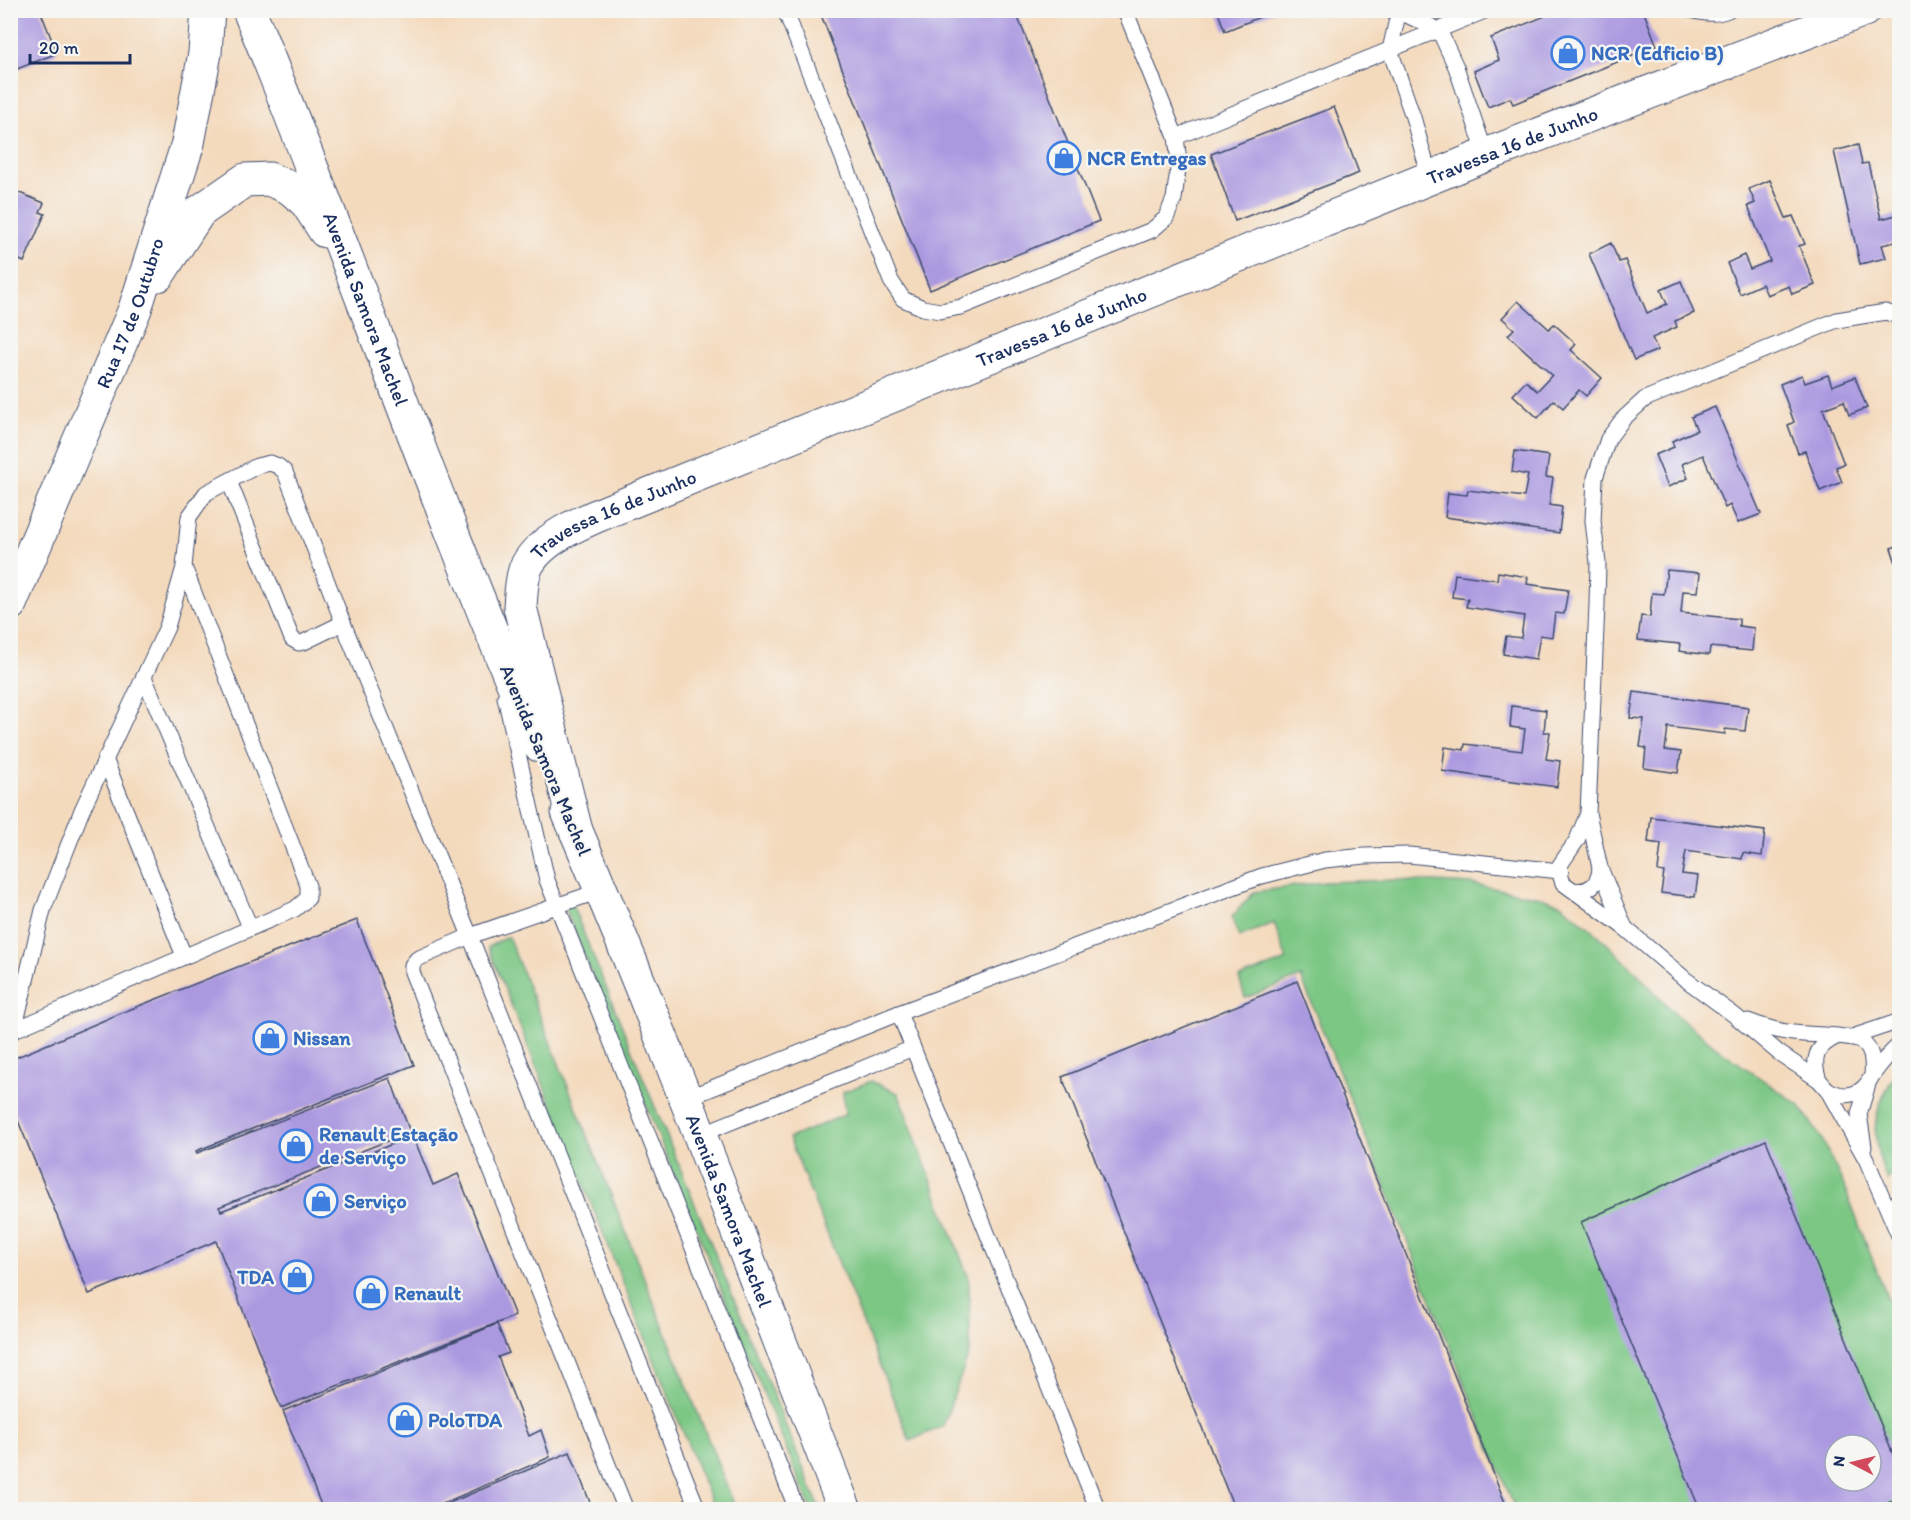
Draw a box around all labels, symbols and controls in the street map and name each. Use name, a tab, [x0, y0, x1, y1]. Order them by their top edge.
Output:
scale bar	[30, 27, 130, 65]
shop icon: NCR (Edficio B)	[1550, 35, 1586, 71]
text: 20 m	[39, 37, 79, 59]
place label: NCR (Edficio B)	[1591, 41, 1724, 66]
street label: Travessa 16 de Junho	[1423, 101, 1601, 190]
shop icon: NCR Entregas	[1046, 140, 1082, 176]
place label: NCR Entregas	[1087, 146, 1206, 171]
street label: Avenida Samora Machel	[318, 209, 414, 409]
street label: Rua 17 de Outubro	[91, 235, 169, 392]
street label: Travessa 16 de Junho	[973, 282, 1150, 372]
street label: Travessa 16 de Junho	[525, 464, 700, 564]
street label: Avenida Samora Machel	[495, 661, 597, 860]
shop icon: Nissan	[252, 1020, 288, 1056]
place label: Nissan	[293, 1026, 351, 1050]
street label: Avenida Samora Machel	[681, 1110, 778, 1311]
place label: Renault Estação de Serviço	[319, 1122, 458, 1170]
shop icon: Renault Estação de Serviço	[278, 1128, 314, 1164]
shop icon: Serviço	[303, 1183, 339, 1219]
place label: Serviço	[344, 1189, 407, 1214]
shop icon: TDA	[279, 1259, 315, 1295]
place label: TDA	[236, 1265, 274, 1289]
shop icon: Renault	[353, 1275, 389, 1311]
place label: Renault	[394, 1281, 461, 1305]
shop icon: PoloTDA	[387, 1402, 423, 1438]
place label: PoloTDA	[428, 1408, 502, 1432]
north arrow	[1823, 1433, 1883, 1493]
text: N	[1829, 1455, 1849, 1468]

